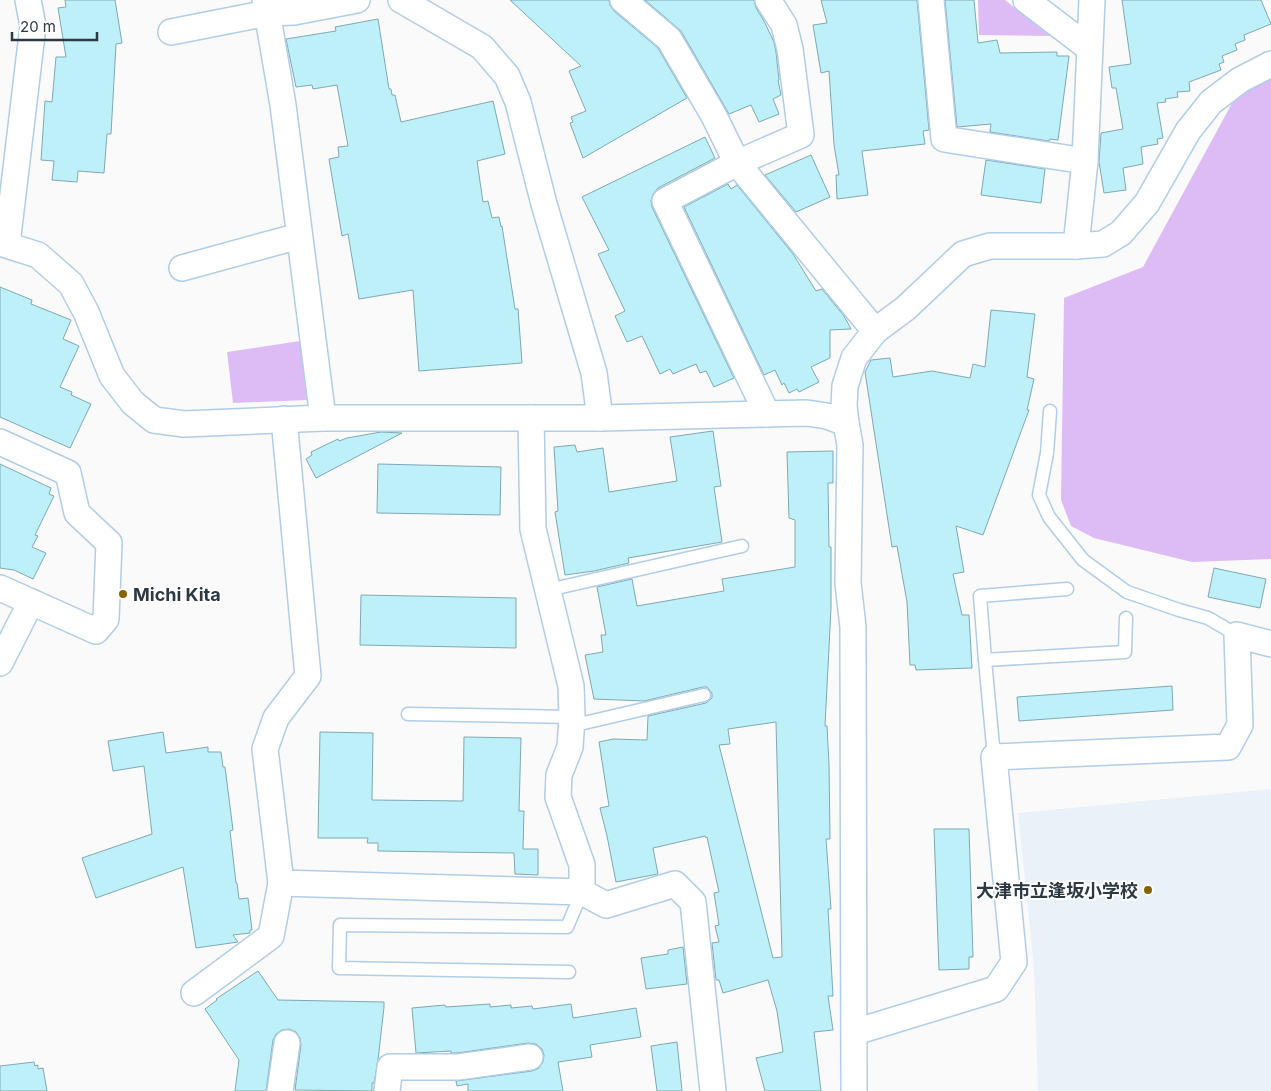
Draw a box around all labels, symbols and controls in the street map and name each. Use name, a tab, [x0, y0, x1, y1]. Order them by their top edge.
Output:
scale bar	[12, 10, 98, 42]
text: 20 m	[20, 17, 56, 36]
place label: Michi Kita	[133, 584, 221, 605]
marker: Michi Kita	[117, 588, 129, 600]
place label: 大津市立逢坂小学校	[976, 880, 1138, 901]
marker: 大津市立逢坂小学校	[1142, 884, 1154, 896]

